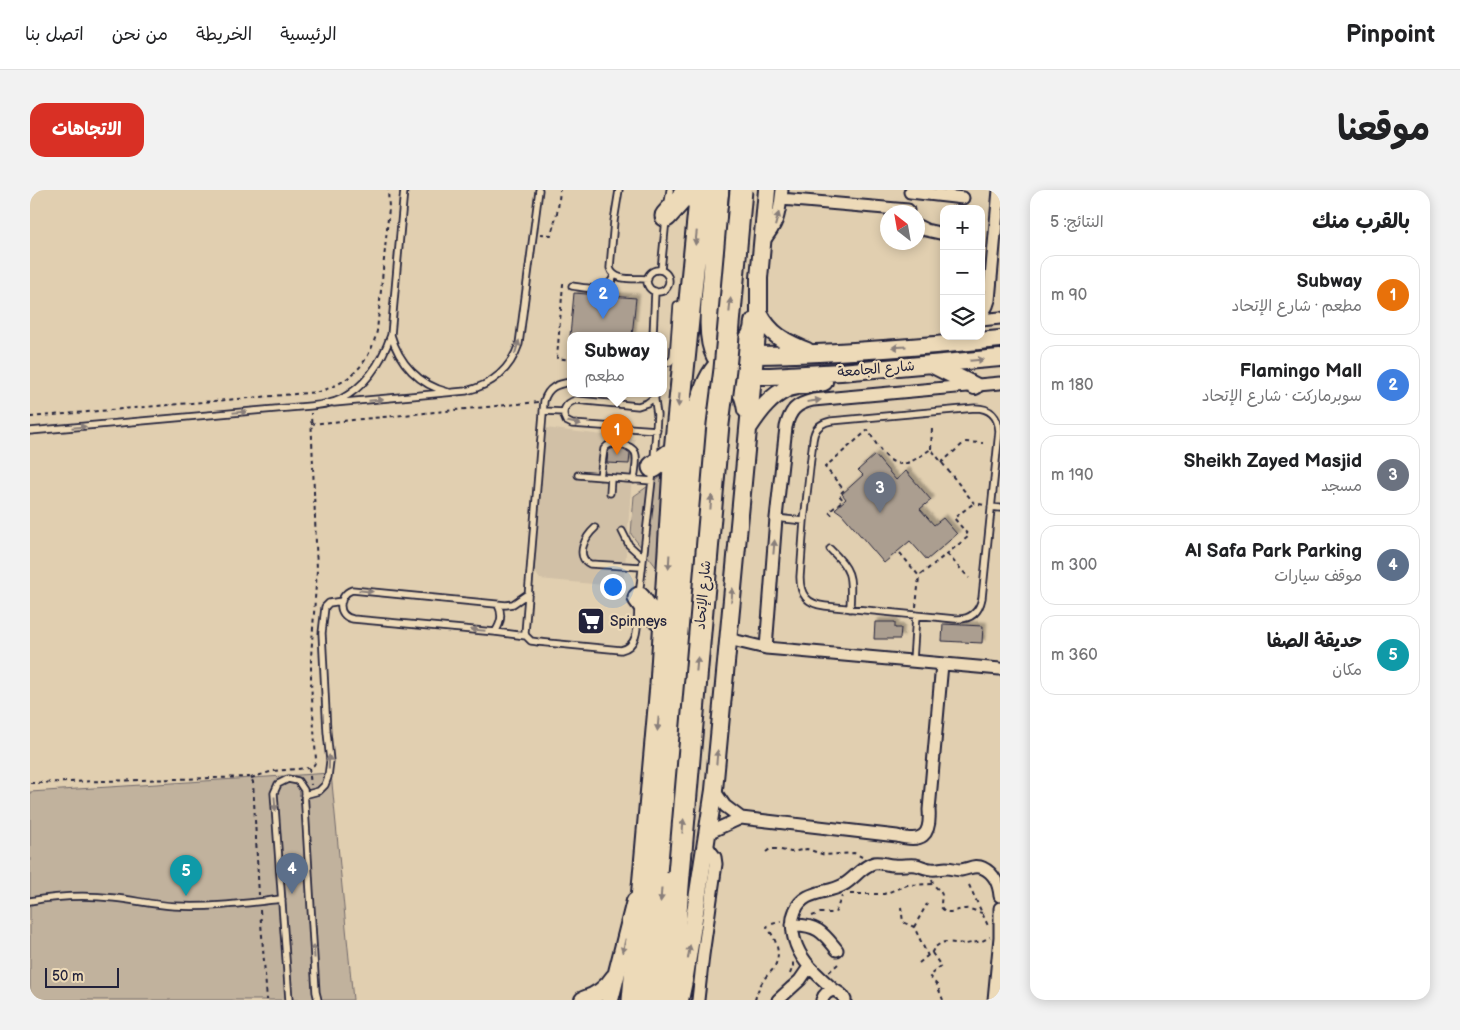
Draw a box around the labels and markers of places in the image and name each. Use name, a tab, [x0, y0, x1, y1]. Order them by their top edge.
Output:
pin: 2	[587, 278, 619, 319]
pin: 1	[601, 414, 633, 455]
pin: 3	[864, 472, 896, 513]
supermarket icon: Spinneys	[576, 606, 606, 636]
place label: Spinneys	[610, 613, 667, 630]
pin: 4	[276, 853, 308, 894]
pin: 5	[170, 855, 202, 896]

